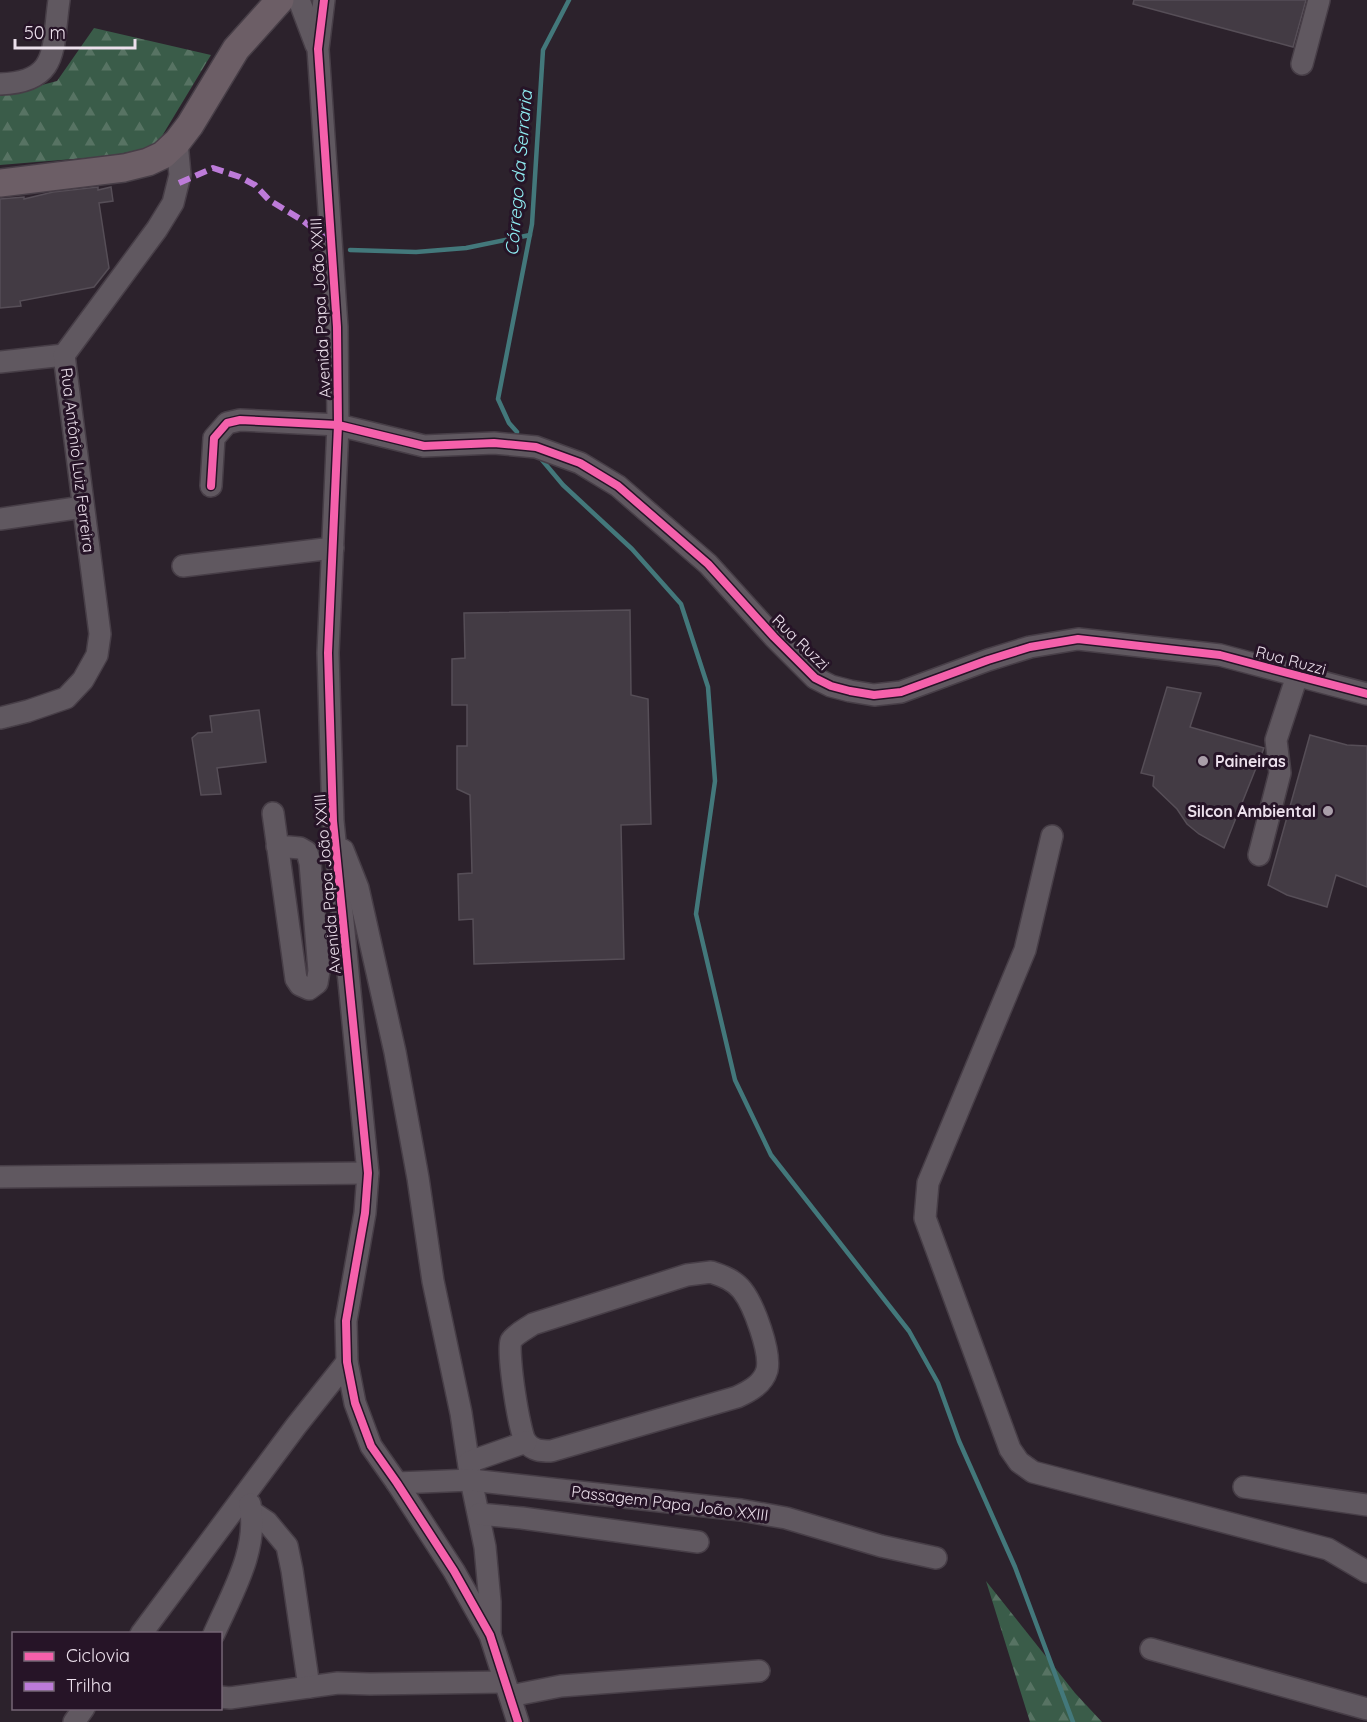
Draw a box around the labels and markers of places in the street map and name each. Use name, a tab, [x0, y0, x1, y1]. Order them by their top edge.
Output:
place label: Paineiras	[1215, 751, 1286, 771]
marker: Paineiras	[1196, 754, 1210, 768]
place label: Silcon Ambiental	[1188, 801, 1316, 821]
marker: Silcon Ambiental	[1321, 804, 1335, 818]

